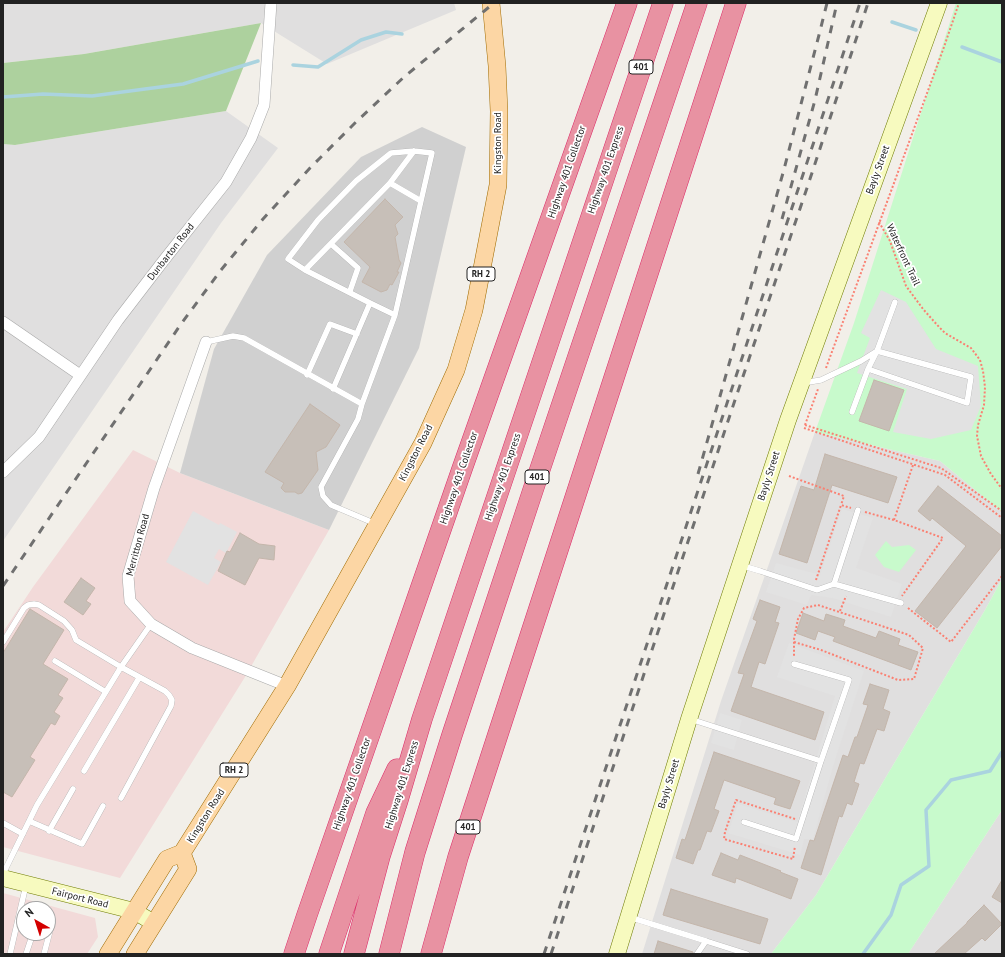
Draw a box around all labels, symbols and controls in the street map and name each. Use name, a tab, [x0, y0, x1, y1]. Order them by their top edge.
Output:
road number: 401	[629, 60, 653, 74]
street label: Kingston Road	[492, 112, 504, 174]
street label: Highway 401 Collector	[546, 124, 588, 220]
street label: Highway 401 Express	[585, 125, 627, 215]
street label: Bayly Street	[864, 144, 892, 196]
street label: Dunbarton Road	[145, 221, 197, 283]
street label: Waterfront Trail	[884, 222, 922, 288]
road number: RH 2	[467, 267, 495, 281]
street label: Kingston Road	[397, 423, 435, 483]
street label: Highway 401 Collector	[438, 430, 480, 526]
street label: Highway 401 Express	[482, 432, 524, 522]
street label: Bayly Street	[755, 450, 783, 502]
road number: 401	[525, 470, 549, 484]
street label: Merritton Road	[124, 513, 152, 577]
street label: Highway 401 Collector	[331, 736, 373, 832]
street label: Highway 401 Express	[383, 739, 421, 831]
street label: Bayly Street	[656, 758, 682, 810]
road number: RH 2	[220, 763, 248, 777]
street label: Kingston Road	[185, 787, 227, 845]
road number: 401	[456, 820, 480, 834]
street label: Fairport Road	[50, 885, 110, 911]
north arrow	[16, 901, 56, 941]
text: N	[22, 905, 36, 920]

